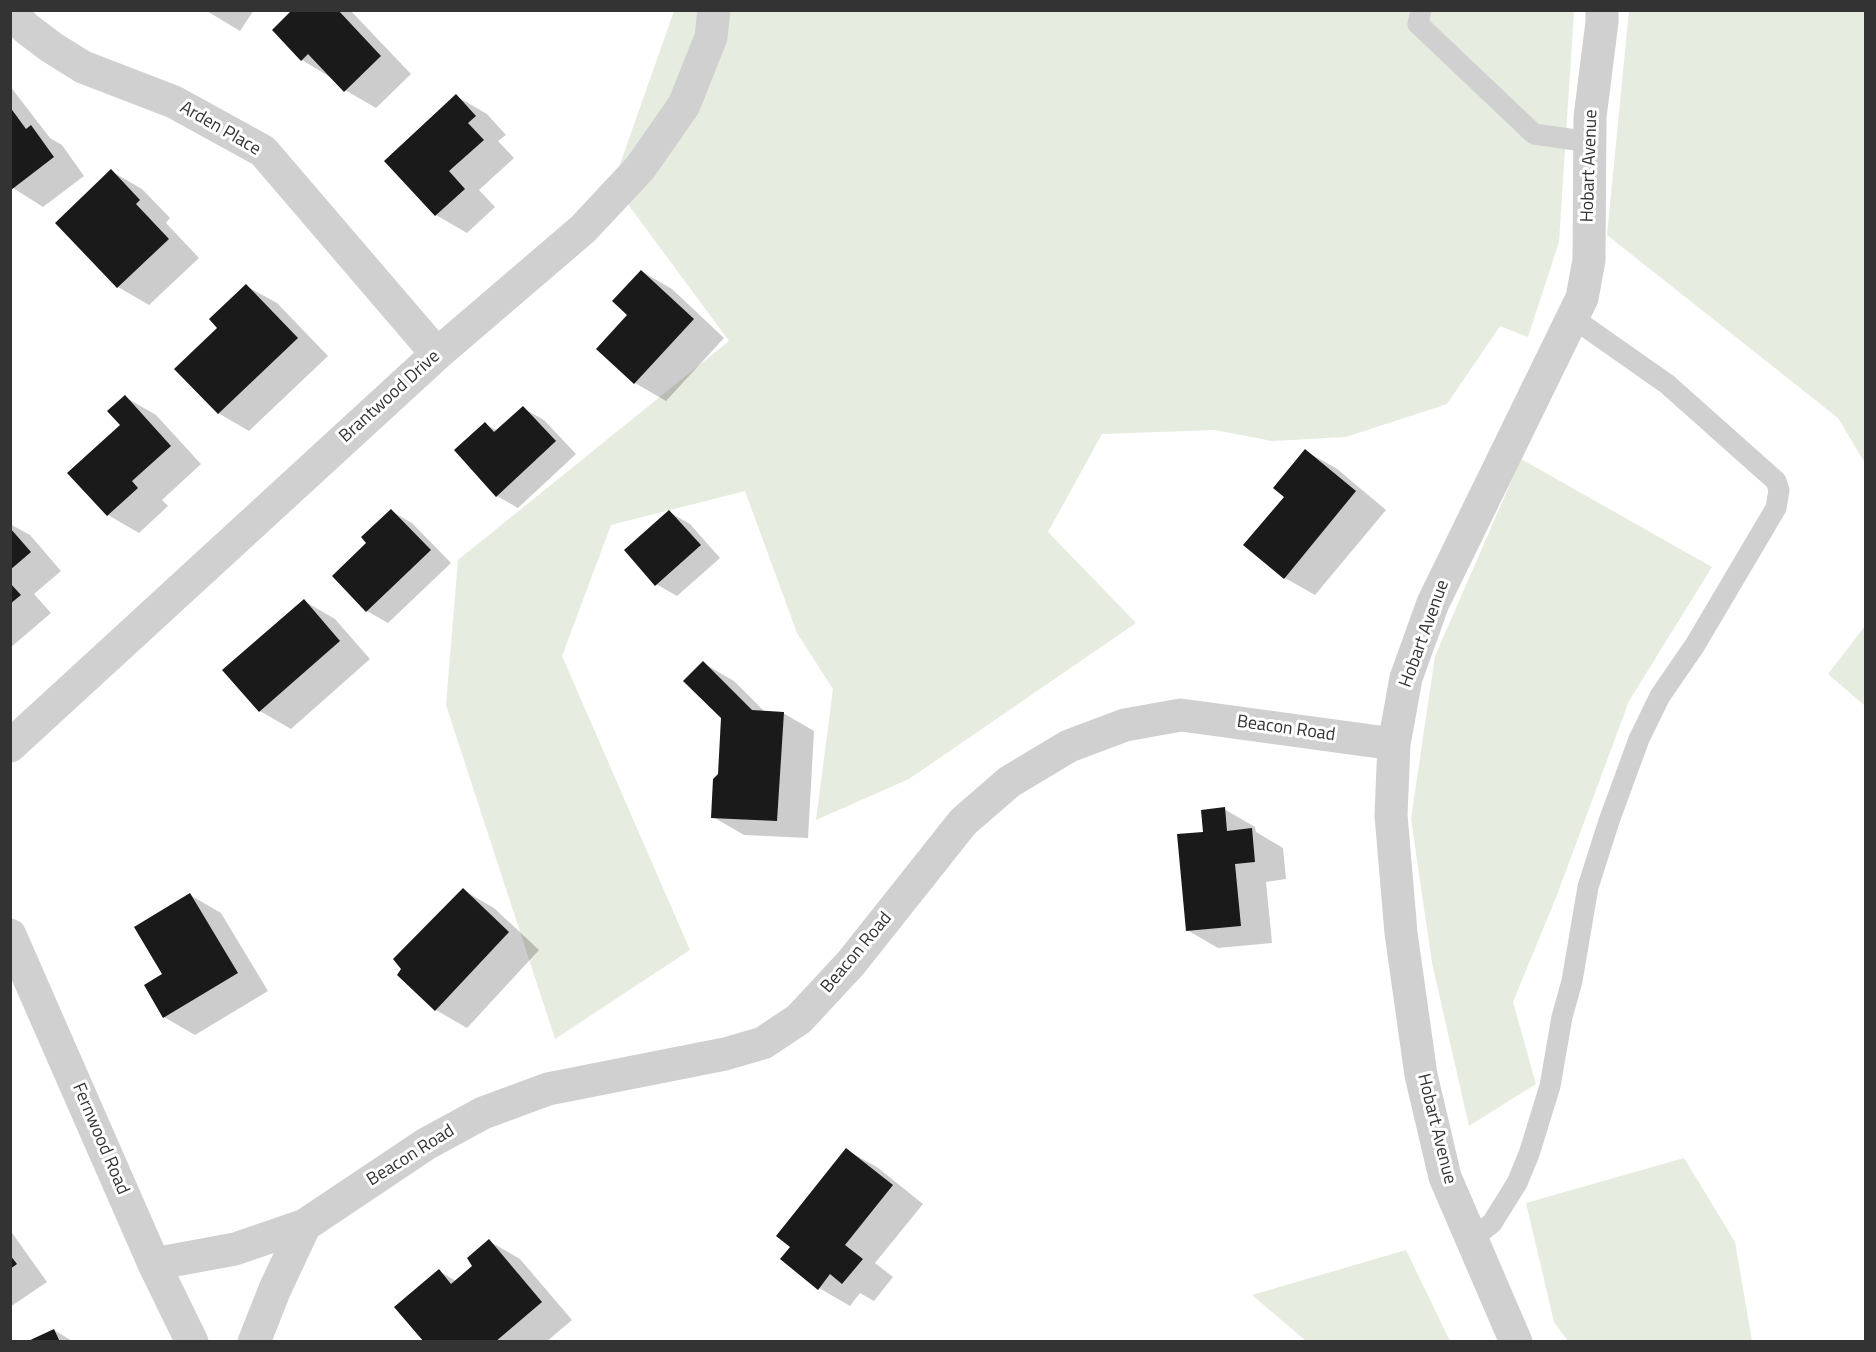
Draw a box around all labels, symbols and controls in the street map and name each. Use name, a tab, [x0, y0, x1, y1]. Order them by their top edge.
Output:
street label: Arden Place	[176, 97, 264, 161]
street label: Hobart Avenue	[1577, 109, 1603, 223]
street label: Brantwood Drive	[335, 346, 445, 448]
street label: Hobart Avenue	[1396, 577, 1454, 691]
street label: Beacon Road	[1235, 711, 1337, 747]
street label: Beacon Road	[817, 908, 897, 998]
street label: Hobart Avenue	[1412, 1072, 1460, 1186]
street label: Fernwood Road	[67, 1080, 133, 1198]
street label: Beacon Road	[363, 1121, 459, 1191]

